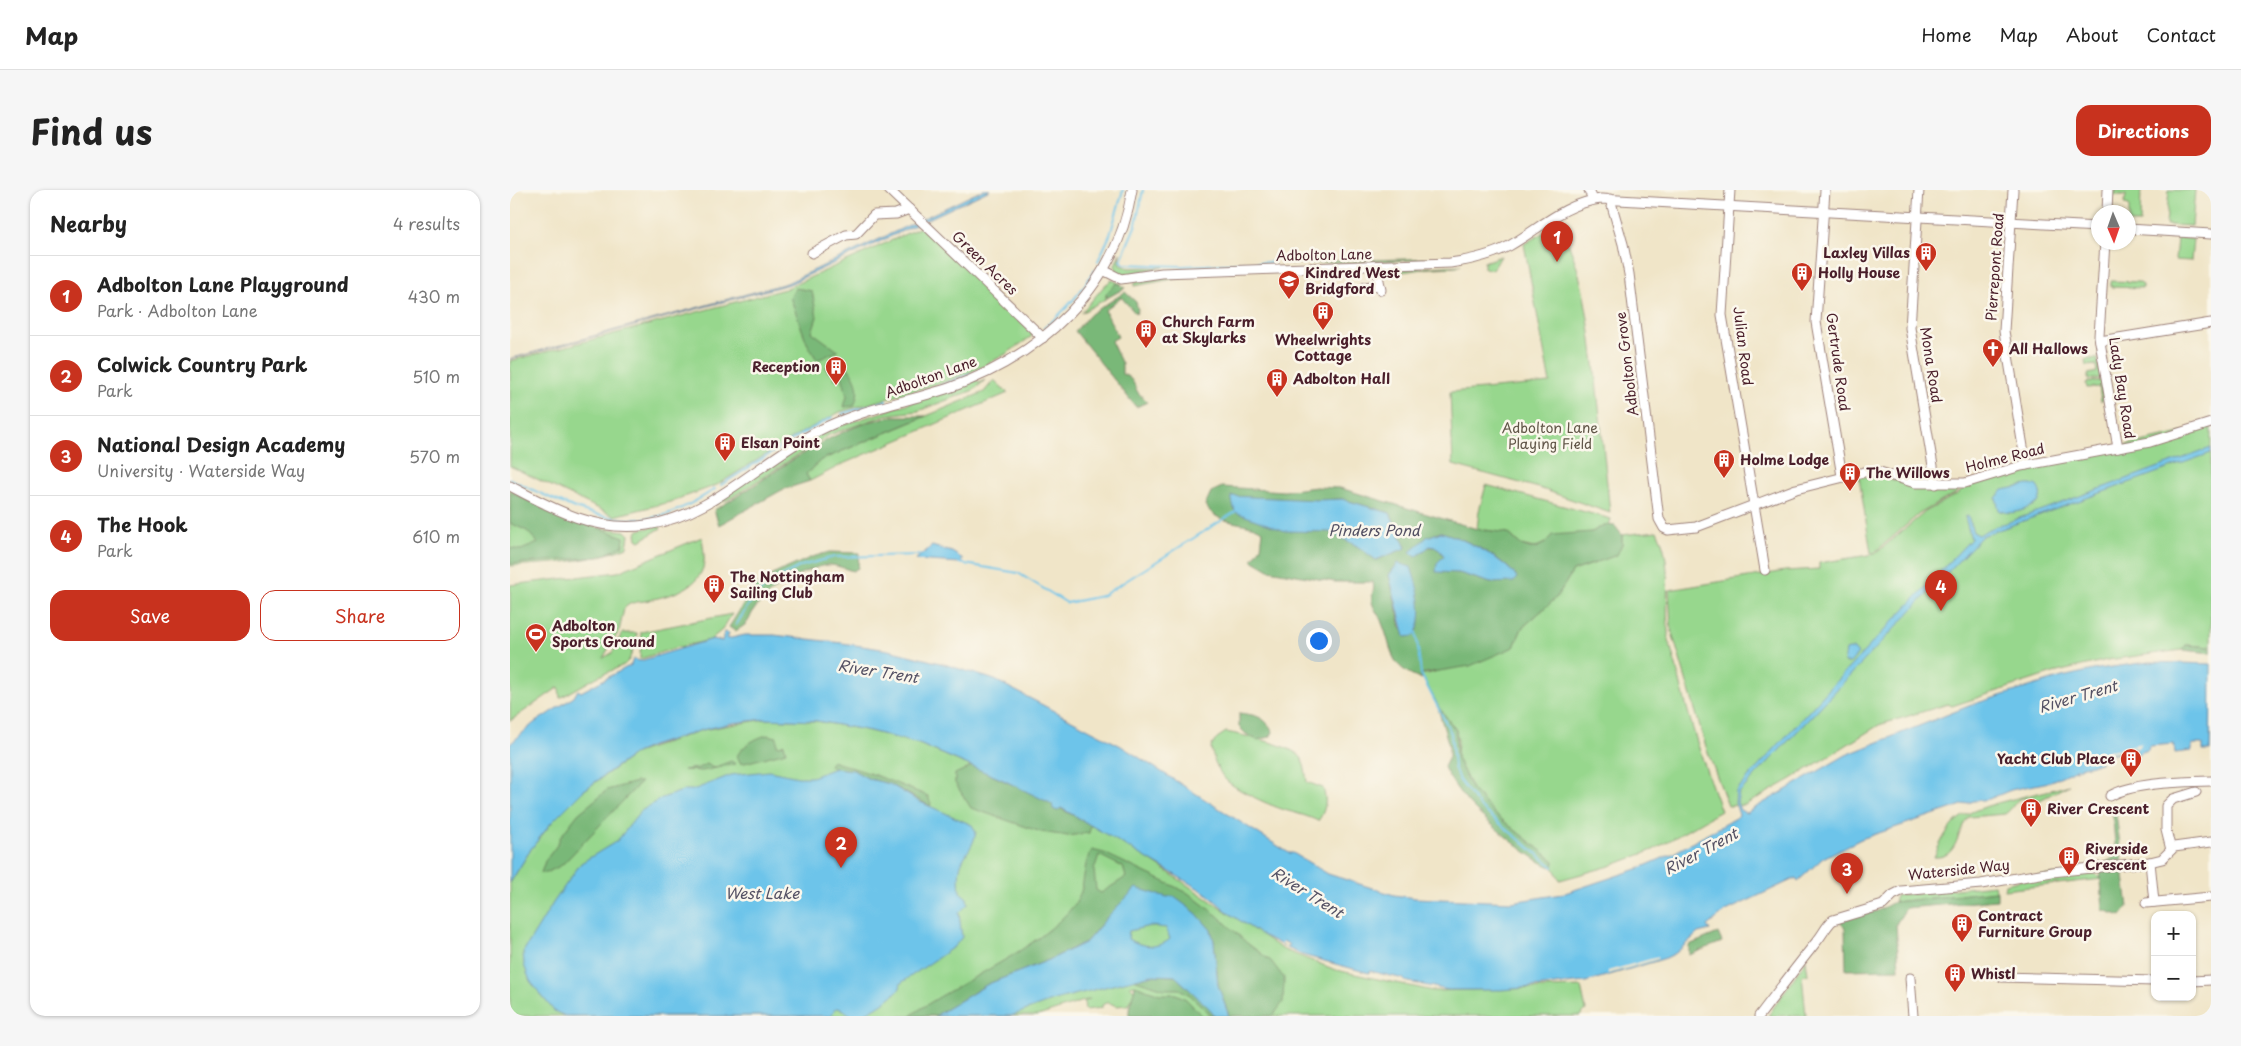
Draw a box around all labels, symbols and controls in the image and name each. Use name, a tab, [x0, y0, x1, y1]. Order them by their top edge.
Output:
text: Map	[25, 17, 78, 53]
text: Home	[1921, 21, 1971, 48]
text: Map	[1999, 21, 2038, 48]
text: About	[2066, 21, 2118, 48]
text: Contact	[2146, 21, 2216, 48]
text: Find us	[30, 104, 152, 157]
button: Directions	[2076, 105, 2211, 156]
north arrow	[2091, 205, 2136, 250]
text: Nearby	[50, 207, 127, 239]
text: 4 results	[393, 211, 460, 235]
street label: Pierrepont Road	[1980, 212, 2009, 322]
pin: 1	[1541, 221, 1573, 262]
street label: Green Acres	[948, 226, 1023, 300]
building icon: Laxley Villas	[1914, 241, 1938, 272]
place label: Laxley Villas	[1823, 242, 1910, 263]
street label: Adbolton Lane	[1276, 243, 1372, 266]
building icon: Holly House	[1790, 261, 1814, 292]
place label: Kindred West Bridgford	[1305, 262, 1401, 299]
place label: Holly House	[1818, 262, 1901, 283]
school or university icon: Kindred West Bridgford	[1277, 269, 1301, 300]
text: Adbolton Lane Playground	[97, 270, 348, 298]
text: 1	[62, 284, 70, 308]
text: 430 m	[408, 284, 460, 308]
text: Park · Adbolton Lane	[97, 298, 258, 322]
building icon: Wheelwrights Cottage	[1311, 300, 1335, 331]
street label: Julian Road	[1728, 305, 1759, 387]
place label: Church Farm at Skylarks	[1162, 311, 1255, 348]
street label: Adbolton Grove	[1610, 311, 1643, 417]
street label: Gertrude Road	[1821, 311, 1856, 413]
building icon: Church Farm at Skylarks	[1134, 318, 1158, 349]
street label: Mona Road	[1915, 326, 1948, 404]
place label: Wheelwrights Cottage	[1275, 329, 1371, 366]
street label: Lady Bay Road	[2104, 336, 2141, 440]
church icon: All Hallows	[1981, 337, 2005, 368]
place label: All Hallows	[2008, 338, 2088, 359]
text: Colwick Country Park	[97, 350, 307, 378]
street label: Adbolton Lane	[882, 350, 980, 403]
building icon: Reception	[824, 355, 848, 386]
place label: Reception	[752, 356, 820, 377]
text: 2	[60, 364, 72, 388]
text: 510 m	[412, 364, 460, 388]
building icon: Adbolton Hall	[1265, 367, 1289, 398]
place label: Adbolton Hall	[1292, 368, 1390, 389]
text: Park	[97, 378, 133, 402]
park label: Adbolton Lane Playing Field	[1502, 417, 1598, 454]
text: National Design Academy	[97, 430, 345, 458]
building icon: Elsan Point	[713, 431, 737, 462]
place label: Elsan Point	[741, 432, 820, 453]
street label: Holme Road	[1963, 438, 2047, 478]
text: 3	[61, 444, 71, 468]
text: 570 m	[409, 444, 460, 468]
building icon: Holme Lodge	[1712, 448, 1736, 479]
place label: Holme Lodge	[1740, 449, 1830, 470]
text: University · Waterside Way	[97, 458, 305, 482]
building icon: The Willows	[1838, 461, 1862, 492]
place label: The Willows	[1866, 462, 1950, 483]
text: The Hook	[97, 510, 188, 538]
water label: Pinders Pond	[1328, 518, 1422, 541]
text: 4	[61, 524, 71, 548]
text: 610 m	[412, 524, 460, 548]
text: Park	[97, 538, 133, 562]
place label: The Nottingham Sailing Club	[730, 566, 845, 603]
pin: 4	[1925, 570, 1957, 611]
building icon: The Nottingham Sailing Club	[702, 573, 726, 604]
button: Save	[50, 590, 250, 641]
button: Share	[260, 590, 460, 641]
place label: Adbolton Sports Ground	[551, 615, 655, 652]
sports icon: Adbolton Sports Ground	[524, 622, 548, 653]
your location	[1306, 628, 1332, 654]
water label: River Trent	[837, 653, 922, 688]
water label: River Trent	[2036, 673, 2121, 718]
building icon: Yacht Club Place	[2119, 747, 2143, 778]
place label: Yacht Club Place	[1997, 748, 2115, 769]
building icon: River Crescent	[2019, 797, 2043, 828]
place label: River Crescent	[2047, 798, 2150, 819]
water label: River Trent	[1659, 821, 1743, 880]
pin: 2	[825, 827, 857, 868]
place label: Riverside Crescent	[2085, 838, 2148, 875]
building icon: Riverside Crescent	[2057, 845, 2081, 876]
pin: 3	[1831, 853, 1863, 894]
street label: Waterside Way	[1907, 854, 2011, 885]
water label: River Trent	[1267, 861, 1350, 924]
water label: West Lake	[725, 881, 800, 904]
place label: Contract Furniture Group	[1978, 905, 2092, 942]
map controls	[2151, 911, 2196, 1001]
button: +	[2151, 911, 2196, 956]
building icon: Contract Furniture Group	[1950, 912, 1974, 943]
button: −	[2151, 956, 2196, 1001]
building icon: Whistl	[1943, 962, 1967, 993]
place label: Whistl	[1971, 963, 2016, 984]

